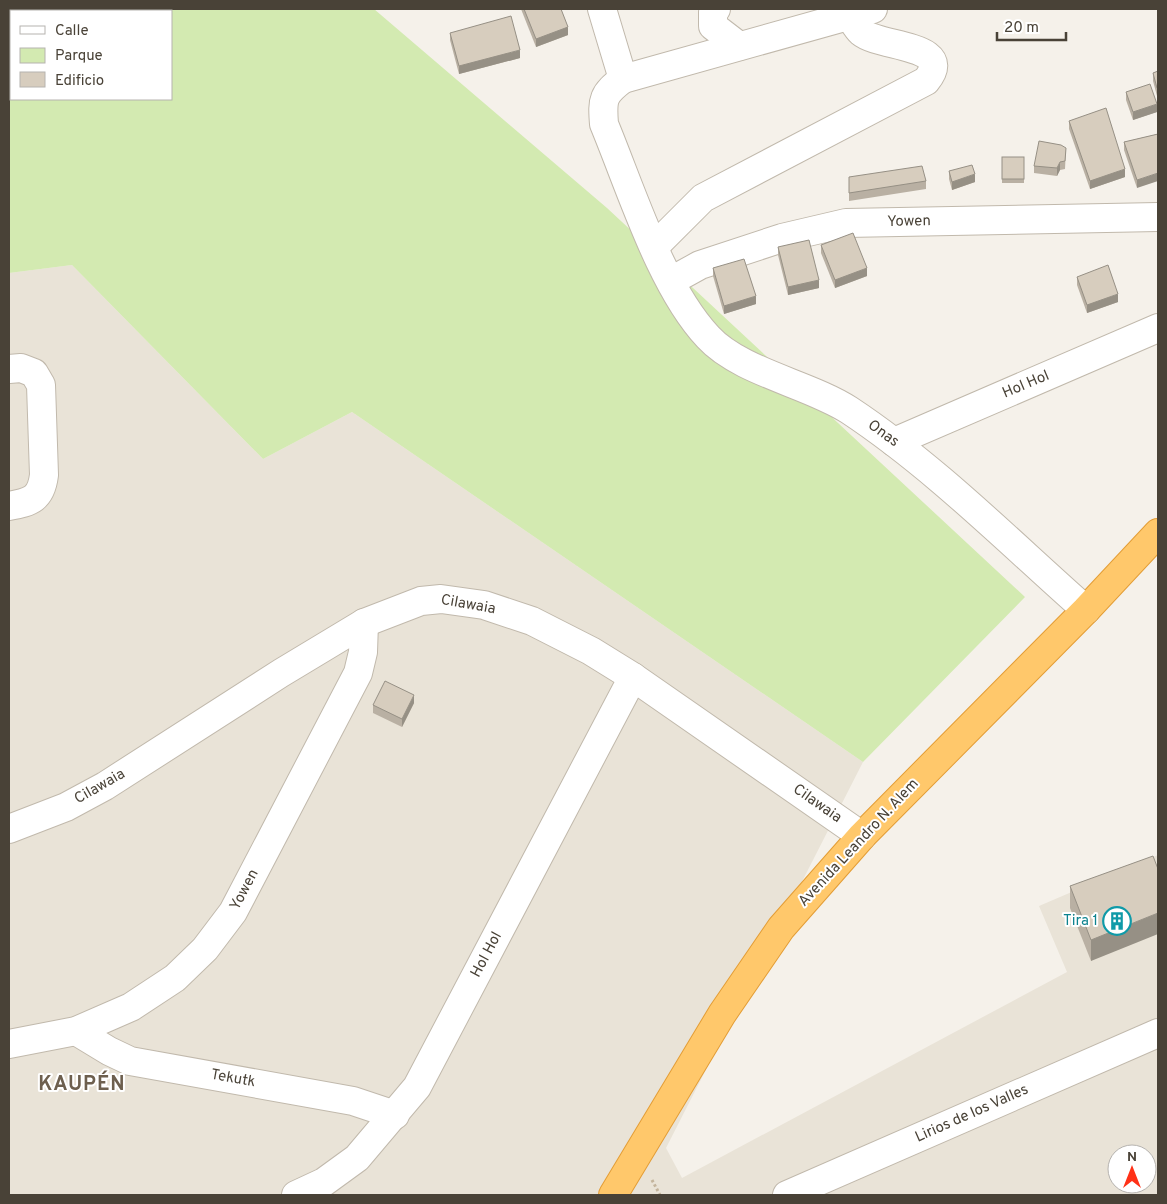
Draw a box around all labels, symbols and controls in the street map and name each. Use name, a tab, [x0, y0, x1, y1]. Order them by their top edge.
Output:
legend	[10, 10, 172, 100]
scale bar	[997, 10, 1066, 42]
text: 20 m	[1004, 19, 1039, 38]
text: Calle	[55, 22, 89, 41]
text: Parque	[55, 47, 103, 66]
text: Edificio	[55, 72, 104, 91]
street label: Yowen	[887, 212, 931, 232]
street label: Hol Hol	[1000, 367, 1052, 403]
street label: Onas	[863, 416, 903, 452]
street label: Cilawaia	[439, 591, 497, 619]
street label: Cilawaia	[71, 765, 129, 809]
street label: Avenida Leandro N. Alem	[795, 775, 923, 911]
street label: Cilawaia	[789, 780, 845, 828]
street label: Yowen	[226, 866, 264, 914]
building icon: Tira 1	[1102, 906, 1132, 936]
place label: Tira 1	[1063, 912, 1098, 931]
street label: Hol Hol	[467, 929, 507, 981]
street label: Tekutk	[209, 1066, 257, 1092]
district label: KAUPÉN	[38, 1070, 126, 1098]
street label: Lirios de los Valles	[912, 1080, 1032, 1148]
north arrow	[1107, 1144, 1157, 1194]
text: N	[1127, 1149, 1137, 1166]

